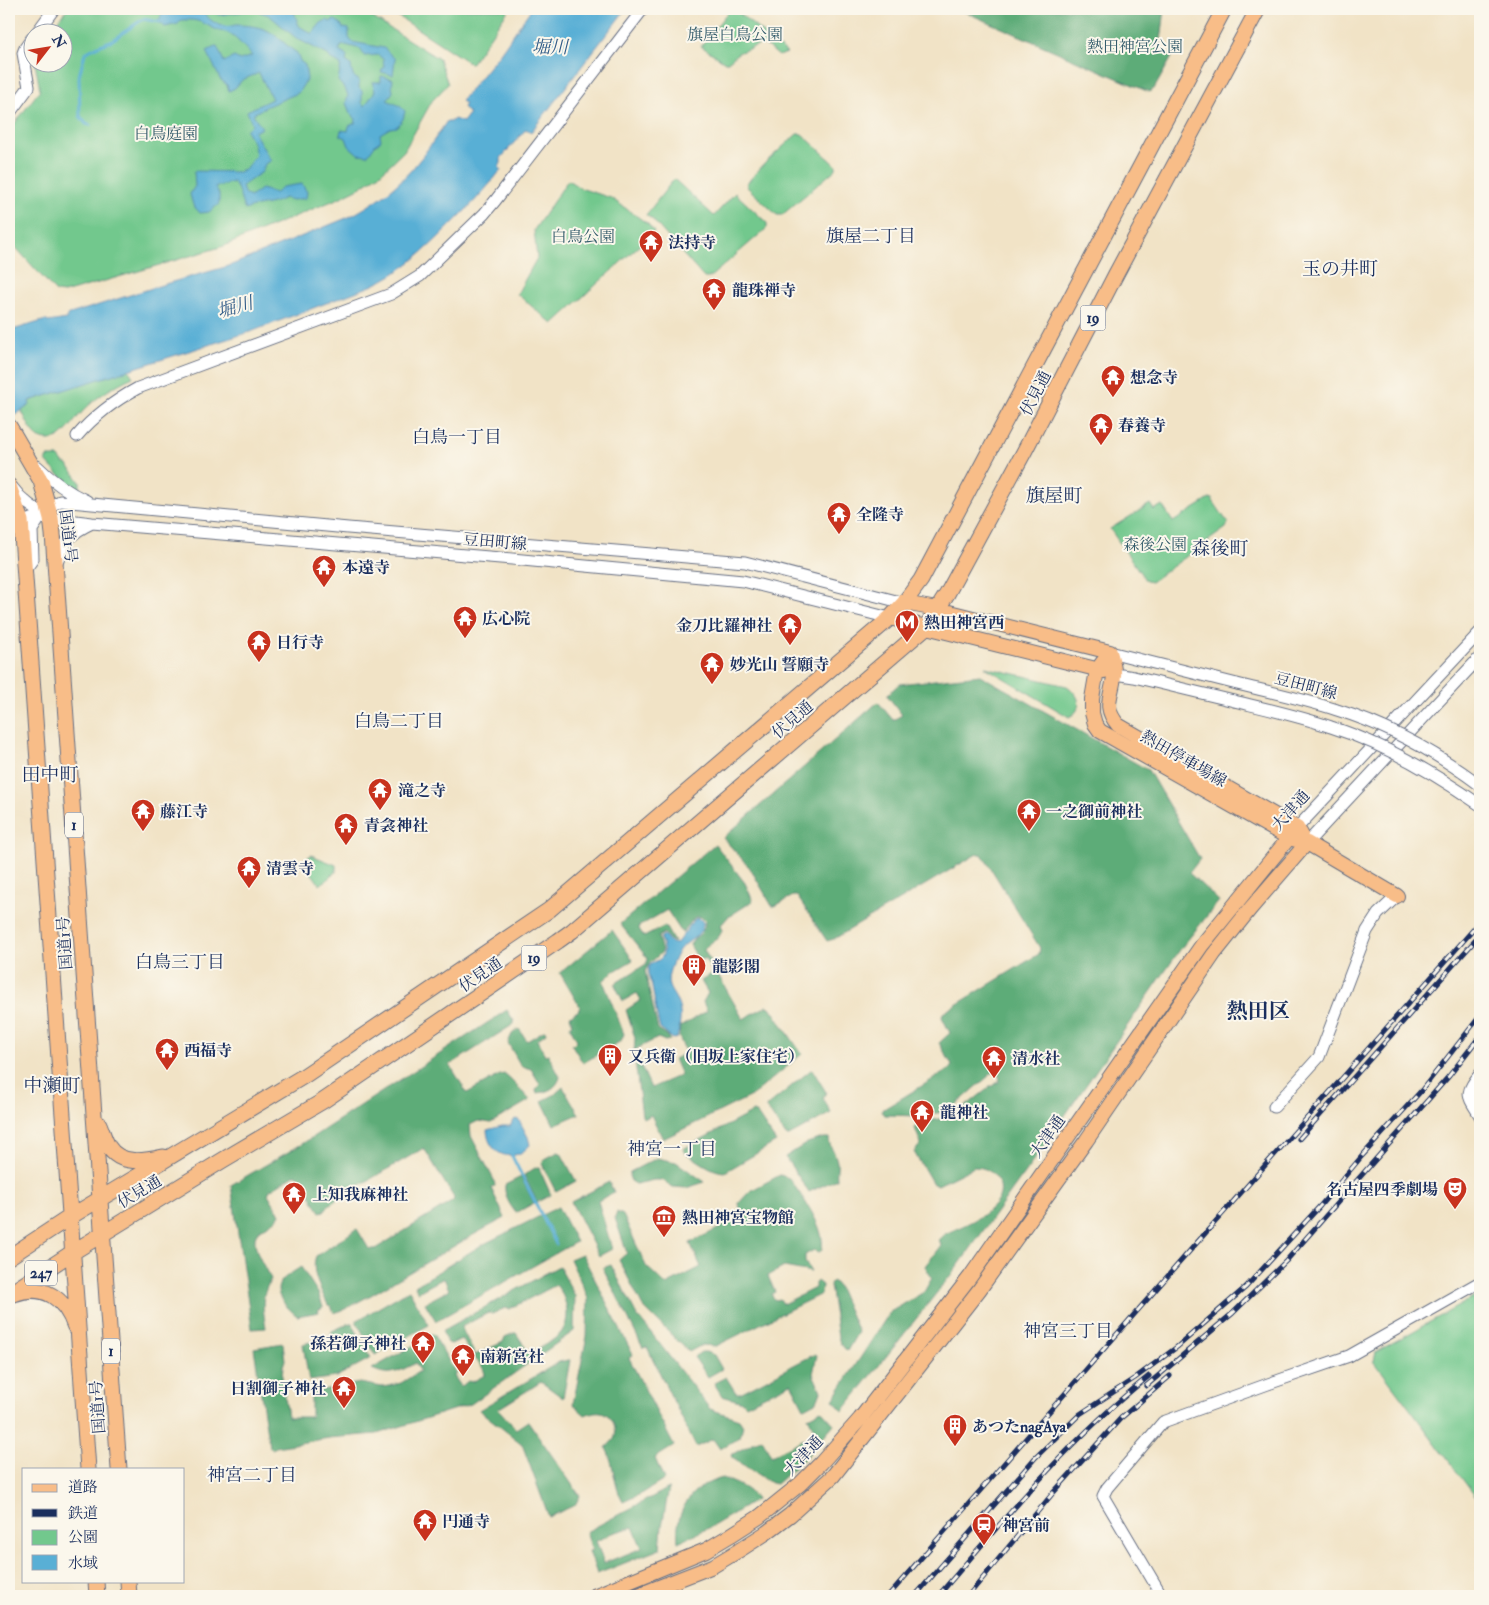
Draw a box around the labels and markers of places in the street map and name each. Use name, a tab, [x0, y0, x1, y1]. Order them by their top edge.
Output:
temple icon: 法持寺	[638, 229, 664, 263]
place label: 法持寺	[668, 233, 716, 253]
temple icon: 龍珠禅寺	[701, 277, 727, 311]
place label: 龍珠禅寺	[732, 281, 796, 301]
temple icon: 想念寺	[1100, 364, 1126, 398]
place label: 想念寺	[1130, 368, 1178, 388]
temple icon: 春養寺	[1088, 412, 1114, 446]
place label: 春養寺	[1118, 416, 1166, 436]
temple icon: 全隆寺	[826, 501, 852, 535]
place label: 全隆寺	[856, 505, 904, 525]
temple icon: 本遠寺	[311, 554, 337, 588]
place label: 本遠寺	[342, 558, 390, 578]
temple icon: 広心院	[452, 605, 478, 639]
place label: 広心院	[482, 609, 530, 629]
metro station icon: 熱田神宮西	[894, 609, 920, 643]
temple icon: 金刀比羅神社	[777, 612, 803, 646]
place label: 熱田神宮西	[924, 613, 1004, 633]
place label: 金刀比羅神社	[676, 616, 772, 636]
temple icon: 日行寺	[246, 629, 272, 663]
place label: 日行寺	[276, 633, 324, 653]
temple icon: 妙光山 誓願寺	[699, 651, 725, 685]
place label: 妙光山 誓願寺	[730, 655, 829, 675]
temple icon: 滝之寺	[367, 777, 393, 811]
place label: 滝之寺	[398, 781, 446, 801]
temple icon: 藤江寺	[130, 798, 156, 832]
temple icon: 一之御前神社	[1016, 798, 1042, 832]
place label: 藤江寺	[160, 802, 208, 822]
place label: 一之御前神社	[1046, 802, 1142, 822]
temple icon: 青衾神社	[333, 812, 359, 846]
place label: 青衾神社	[364, 816, 428, 836]
temple icon: 清雲寺	[236, 855, 262, 889]
place label: 清雲寺	[266, 859, 314, 879]
building icon: 龍影閣	[681, 953, 707, 987]
place label: 龍影閣	[712, 957, 760, 977]
temple icon: 西福寺	[154, 1037, 180, 1071]
place label: 西福寺	[184, 1041, 232, 1061]
building icon: 又兵衛（旧坂上家住宅）	[597, 1043, 623, 1077]
temple icon: 清水社	[981, 1045, 1007, 1079]
place label: 又兵衛（旧坂上家住宅）	[628, 1047, 804, 1067]
place label: 清水社	[1012, 1049, 1060, 1069]
temple icon: 龍神社	[909, 1099, 935, 1133]
place label: 龍神社	[940, 1103, 988, 1123]
theatre icon: 名古屋四季劇場	[1442, 1176, 1468, 1210]
place label: 名古屋四季劇場	[1326, 1180, 1438, 1200]
temple icon: 上知我麻神社	[281, 1181, 307, 1215]
place label: 上知我麻神社	[312, 1185, 408, 1205]
museum icon: 熱田神宮宝物館	[651, 1204, 677, 1238]
place label: 熱田神宮宝物館	[682, 1208, 794, 1228]
temple icon: 孫若御子神社	[410, 1330, 436, 1364]
place label: 孫若御子神社	[310, 1334, 406, 1354]
temple icon: 南新宮社	[450, 1343, 476, 1377]
place label: 南新宮社	[480, 1347, 544, 1367]
temple icon: 日割御子神社	[331, 1375, 357, 1409]
place label: 日割御子神社	[230, 1379, 326, 1399]
building icon: あつたnagAya	[942, 1413, 968, 1447]
place label: あつたnagAya	[972, 1417, 1067, 1438]
temple icon: 円通寺	[412, 1508, 438, 1542]
place label: 円通寺	[442, 1512, 490, 1532]
station icon: 神宮前	[971, 1512, 997, 1546]
place label: 神宮前	[1002, 1516, 1050, 1536]

